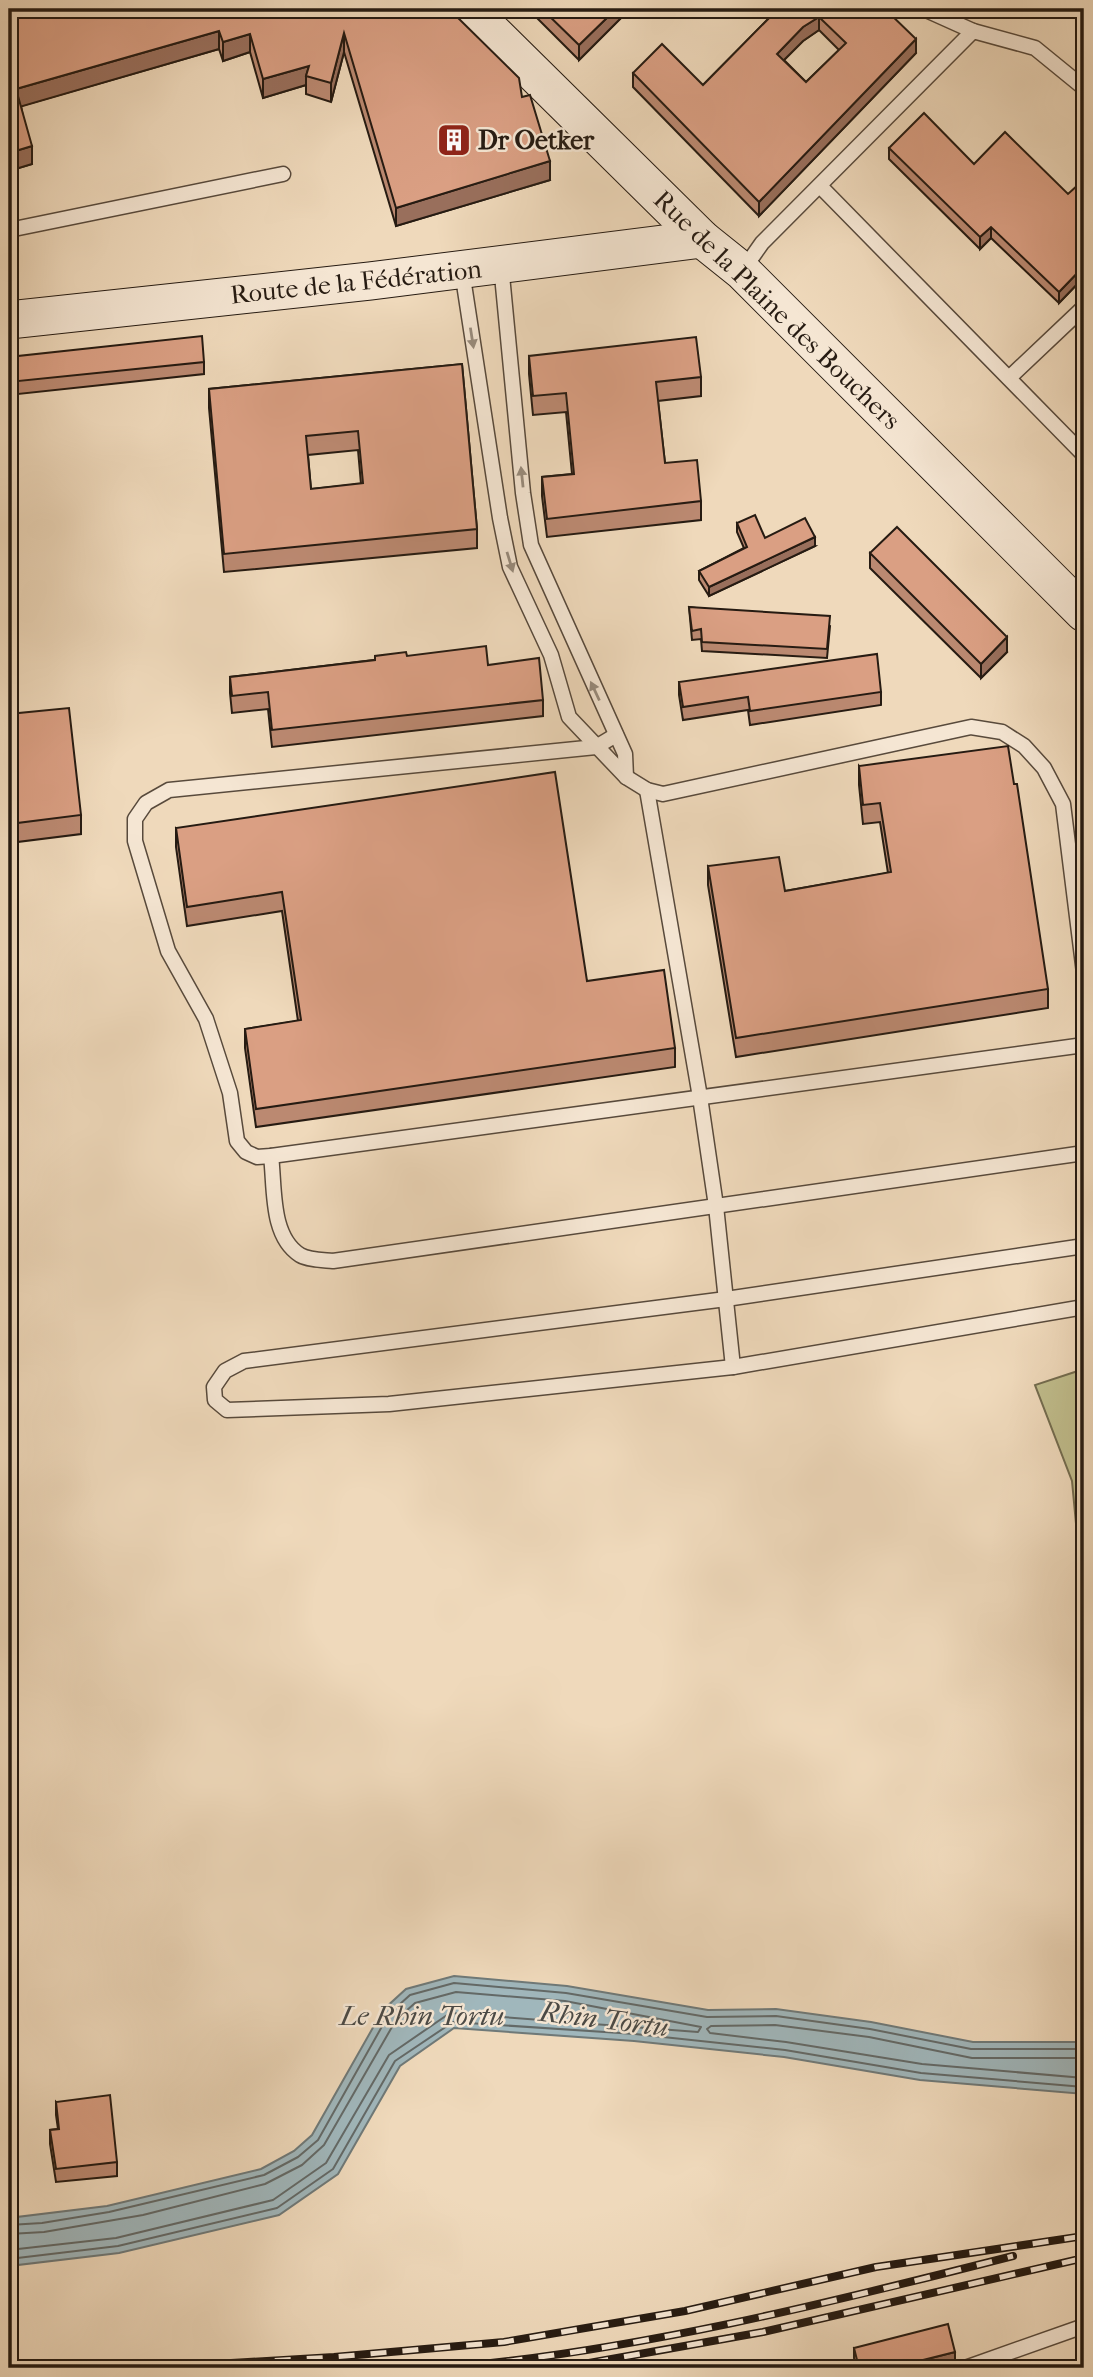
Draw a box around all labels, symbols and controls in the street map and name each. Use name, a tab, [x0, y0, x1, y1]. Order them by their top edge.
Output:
building icon: Dr Oetker	[435, 121, 473, 159]
place label: Dr Oetker	[478, 125, 595, 156]
street label: Rue de la Plaine des Bouchers	[647, 184, 907, 436]
street label: Route de la Fédération	[229, 253, 483, 311]
one-way arrow	[467, 327, 478, 349]
one-way arrow	[516, 466, 527, 488]
one-way arrow	[506, 551, 516, 572]
one-way arrow	[590, 681, 601, 701]
water label: Rhin Tortu	[536, 1994, 670, 2043]
water label: Le Rhin Tortu	[338, 1999, 504, 2032]

